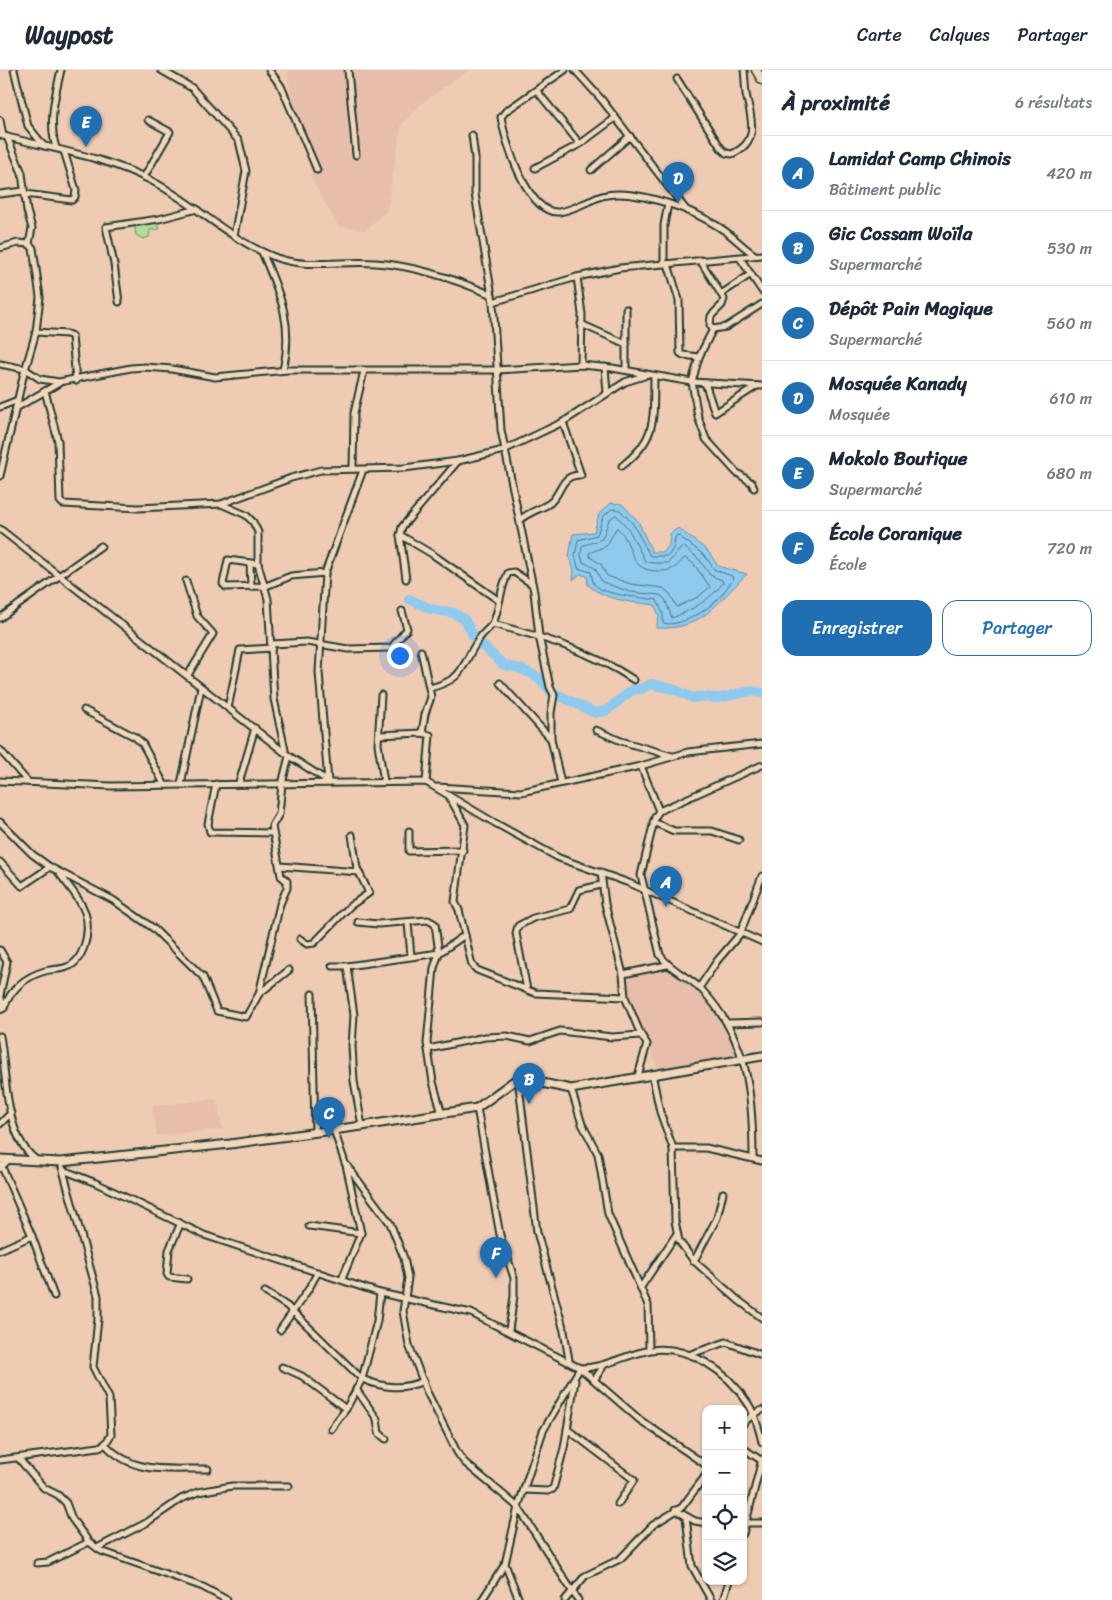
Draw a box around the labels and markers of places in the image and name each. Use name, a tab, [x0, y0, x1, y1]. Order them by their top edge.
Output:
pin: E	[70, 106, 102, 147]
pin: D	[662, 162, 694, 203]
pin: A	[650, 866, 682, 907]
pin: B	[513, 1063, 545, 1104]
pin: C	[313, 1097, 345, 1138]
pin: F	[480, 1237, 512, 1278]

